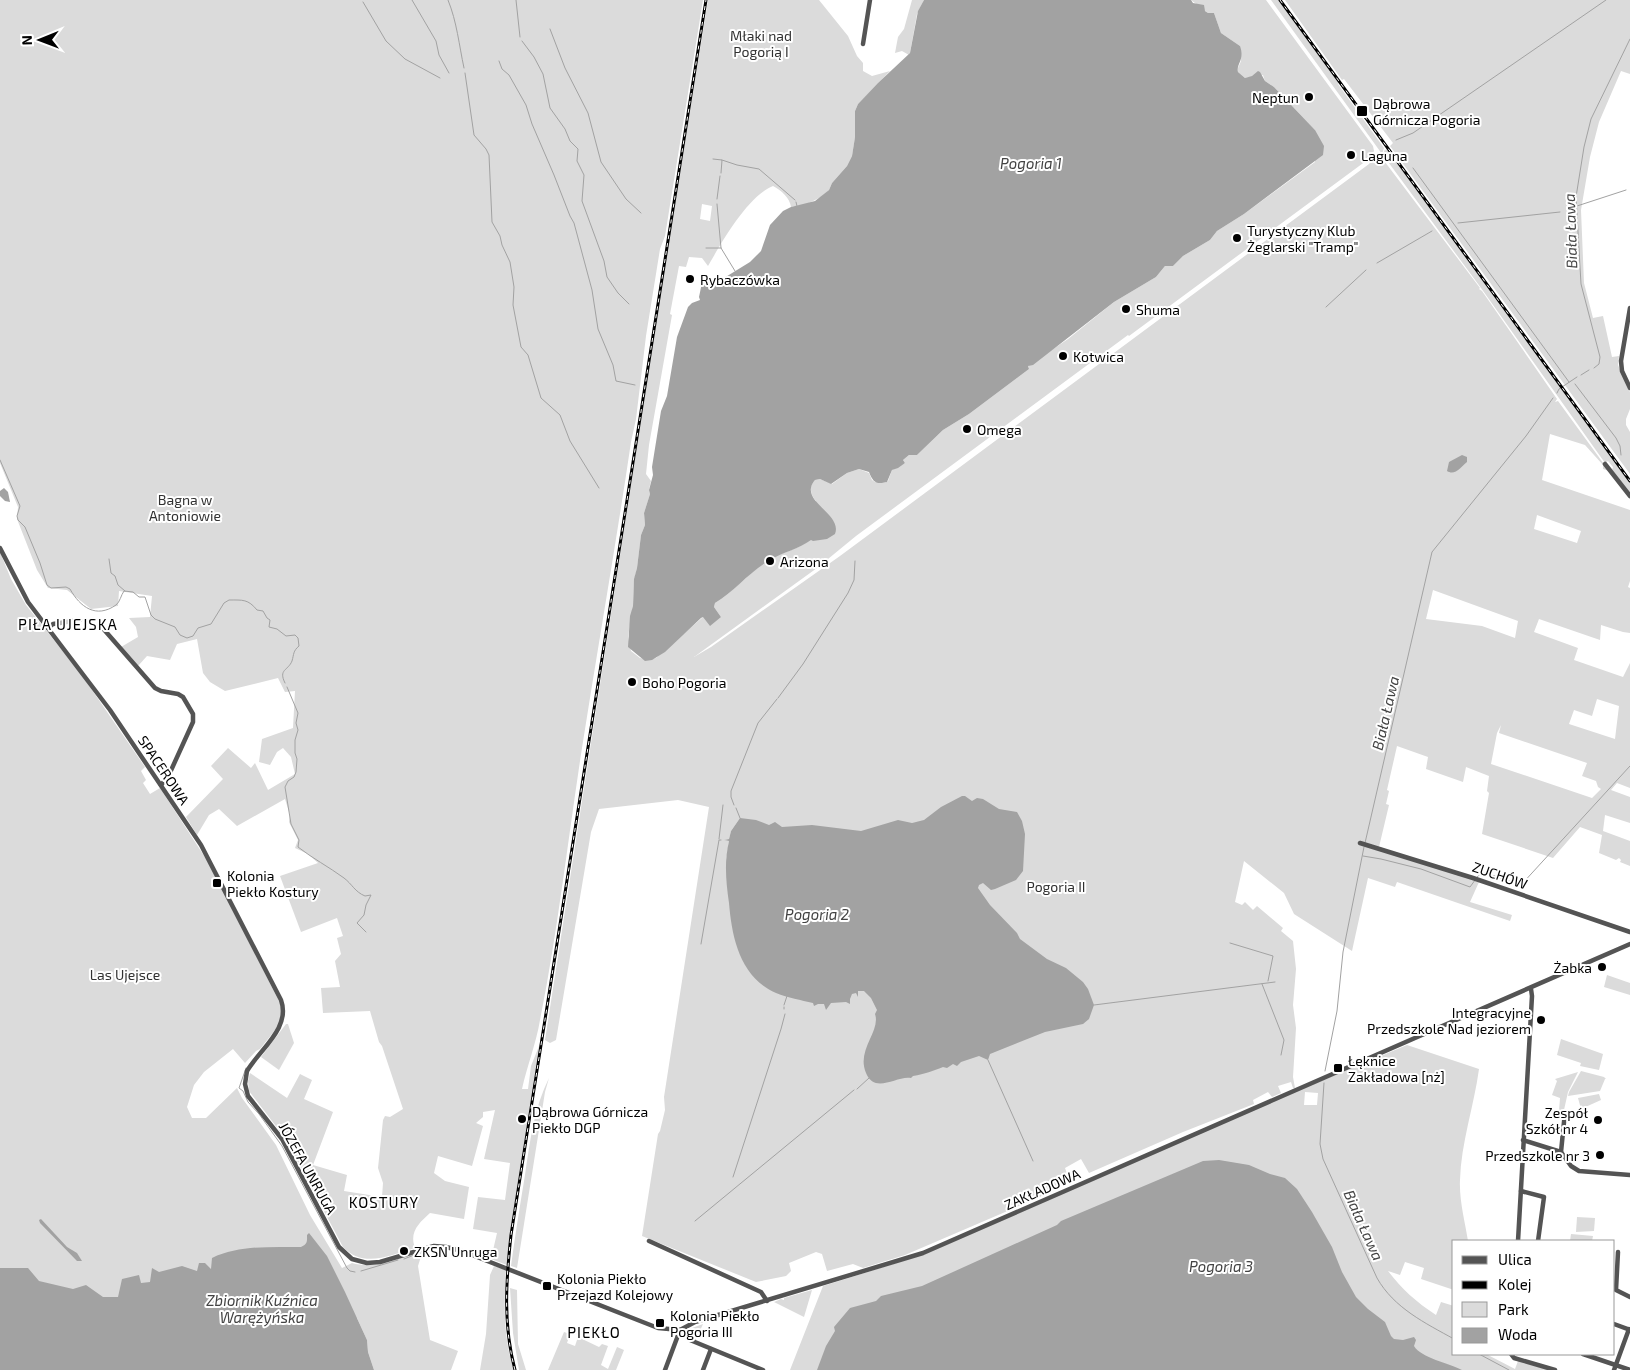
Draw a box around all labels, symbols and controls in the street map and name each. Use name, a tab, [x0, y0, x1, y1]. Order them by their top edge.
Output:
north arrow	[15, 15, 65, 65]
park label: Młaki nad Pogorią I	[730, 27, 792, 60]
text: N	[18, 35, 35, 45]
place label: Neptun	[1252, 89, 1299, 106]
marker: Neptun	[1303, 91, 1315, 103]
place label: Dąbrowa Górnicza Pogoria	[1373, 95, 1480, 128]
marker: Dąbrowa Górnicza Pogoria	[1355, 104, 1369, 118]
place label: Laguna	[1361, 147, 1408, 164]
marker: Laguna	[1345, 149, 1357, 161]
water label: Pogoria 1	[1000, 154, 1062, 172]
water label: Biała Ława	[1560, 193, 1580, 269]
place label: Turystyczny Klub Żeglarski "Tramp"	[1247, 222, 1359, 255]
marker: Turystyczny Klub Żeglarski "Tramp"	[1231, 232, 1243, 244]
place label: Rybaczówka	[700, 271, 780, 288]
marker: Rybaczówka	[684, 273, 696, 285]
place label: Shuma	[1136, 301, 1180, 318]
marker: Shuma	[1120, 303, 1132, 315]
place label: Kotwica	[1073, 348, 1124, 365]
marker: Kotwica	[1057, 350, 1069, 362]
place label: Omega	[977, 421, 1022, 438]
marker: Omega	[961, 423, 973, 435]
park label: Bagna w Antoniowie	[149, 491, 221, 524]
place label: Arizona	[780, 553, 829, 570]
marker: Arizona	[764, 555, 776, 567]
district label: PIŁA UJEJSKA	[18, 615, 118, 633]
place label: Boho Pogoria	[642, 674, 726, 691]
water label: Biała Ława	[1368, 674, 1402, 752]
marker: Boho Pogoria	[626, 676, 638, 688]
street label: SPACEROWA	[135, 732, 194, 808]
street label: ZUCHÓW	[1470, 858, 1530, 892]
place label: Kolonia Piekło Kostury	[227, 867, 319, 900]
marker: Kolonia Piekło Kostury	[211, 877, 223, 889]
park label: Pogoria II	[1026, 878, 1086, 895]
water label: Pogoria 2	[785, 905, 849, 923]
place label: Żabka	[1554, 959, 1592, 976]
marker: Żabka	[1596, 961, 1608, 973]
park label: Las Ujejsce	[90, 966, 160, 983]
place label: Integracyjne Przedszkole Nad jeziorem	[1367, 1004, 1531, 1037]
marker: Integracyjne Przedszkole Nad jeziorem	[1535, 1014, 1547, 1026]
place label: Łęknice Zakładowa [nż]	[1348, 1052, 1445, 1085]
marker: Łęknice Zakładowa [nż]	[1332, 1062, 1344, 1074]
place label: Dąbrowa Górnicza Piekło DGP	[532, 1103, 648, 1136]
place label: Zespół Szkół nr 4	[1526, 1104, 1588, 1137]
marker: Dąbrowa Górnicza Piekło DGP	[516, 1113, 528, 1125]
marker: Zespół Szkół nr 4	[1592, 1114, 1604, 1126]
street label: JÓZEFA UNRUGA	[276, 1119, 340, 1217]
place label: Przedszkole nr 3	[1485, 1147, 1590, 1164]
marker: Przedszkole nr 3	[1594, 1149, 1606, 1161]
street label: ZAKŁADOWA	[1001, 1165, 1083, 1213]
water label: Biała Ława	[1340, 1187, 1388, 1263]
district label: KOSTURY	[349, 1193, 419, 1211]
legend	[1452, 1240, 1615, 1355]
place label: ZKSN Unruga	[414, 1243, 498, 1260]
marker: ZKSN Unruga	[398, 1245, 410, 1257]
text: Ulica	[1498, 1250, 1532, 1268]
water label: Pogoria 3	[1189, 1257, 1253, 1275]
place label: Kolonia Piekło Przejazd Kolejowy	[557, 1270, 674, 1303]
text: Kolej	[1498, 1275, 1531, 1294]
marker: Kolonia Piekło Przejazd Kolejowy	[541, 1280, 553, 1292]
water label: Zbiornik Kuźnica Warężyńska	[206, 1291, 318, 1327]
text: Park	[1498, 1300, 1529, 1318]
place label: Kolonia Piekło Pogoria III	[670, 1307, 760, 1340]
marker: Kolonia Piekło Pogoria III	[654, 1317, 666, 1329]
district label: PIEKŁO	[567, 1323, 621, 1341]
text: Woda	[1498, 1325, 1537, 1343]

